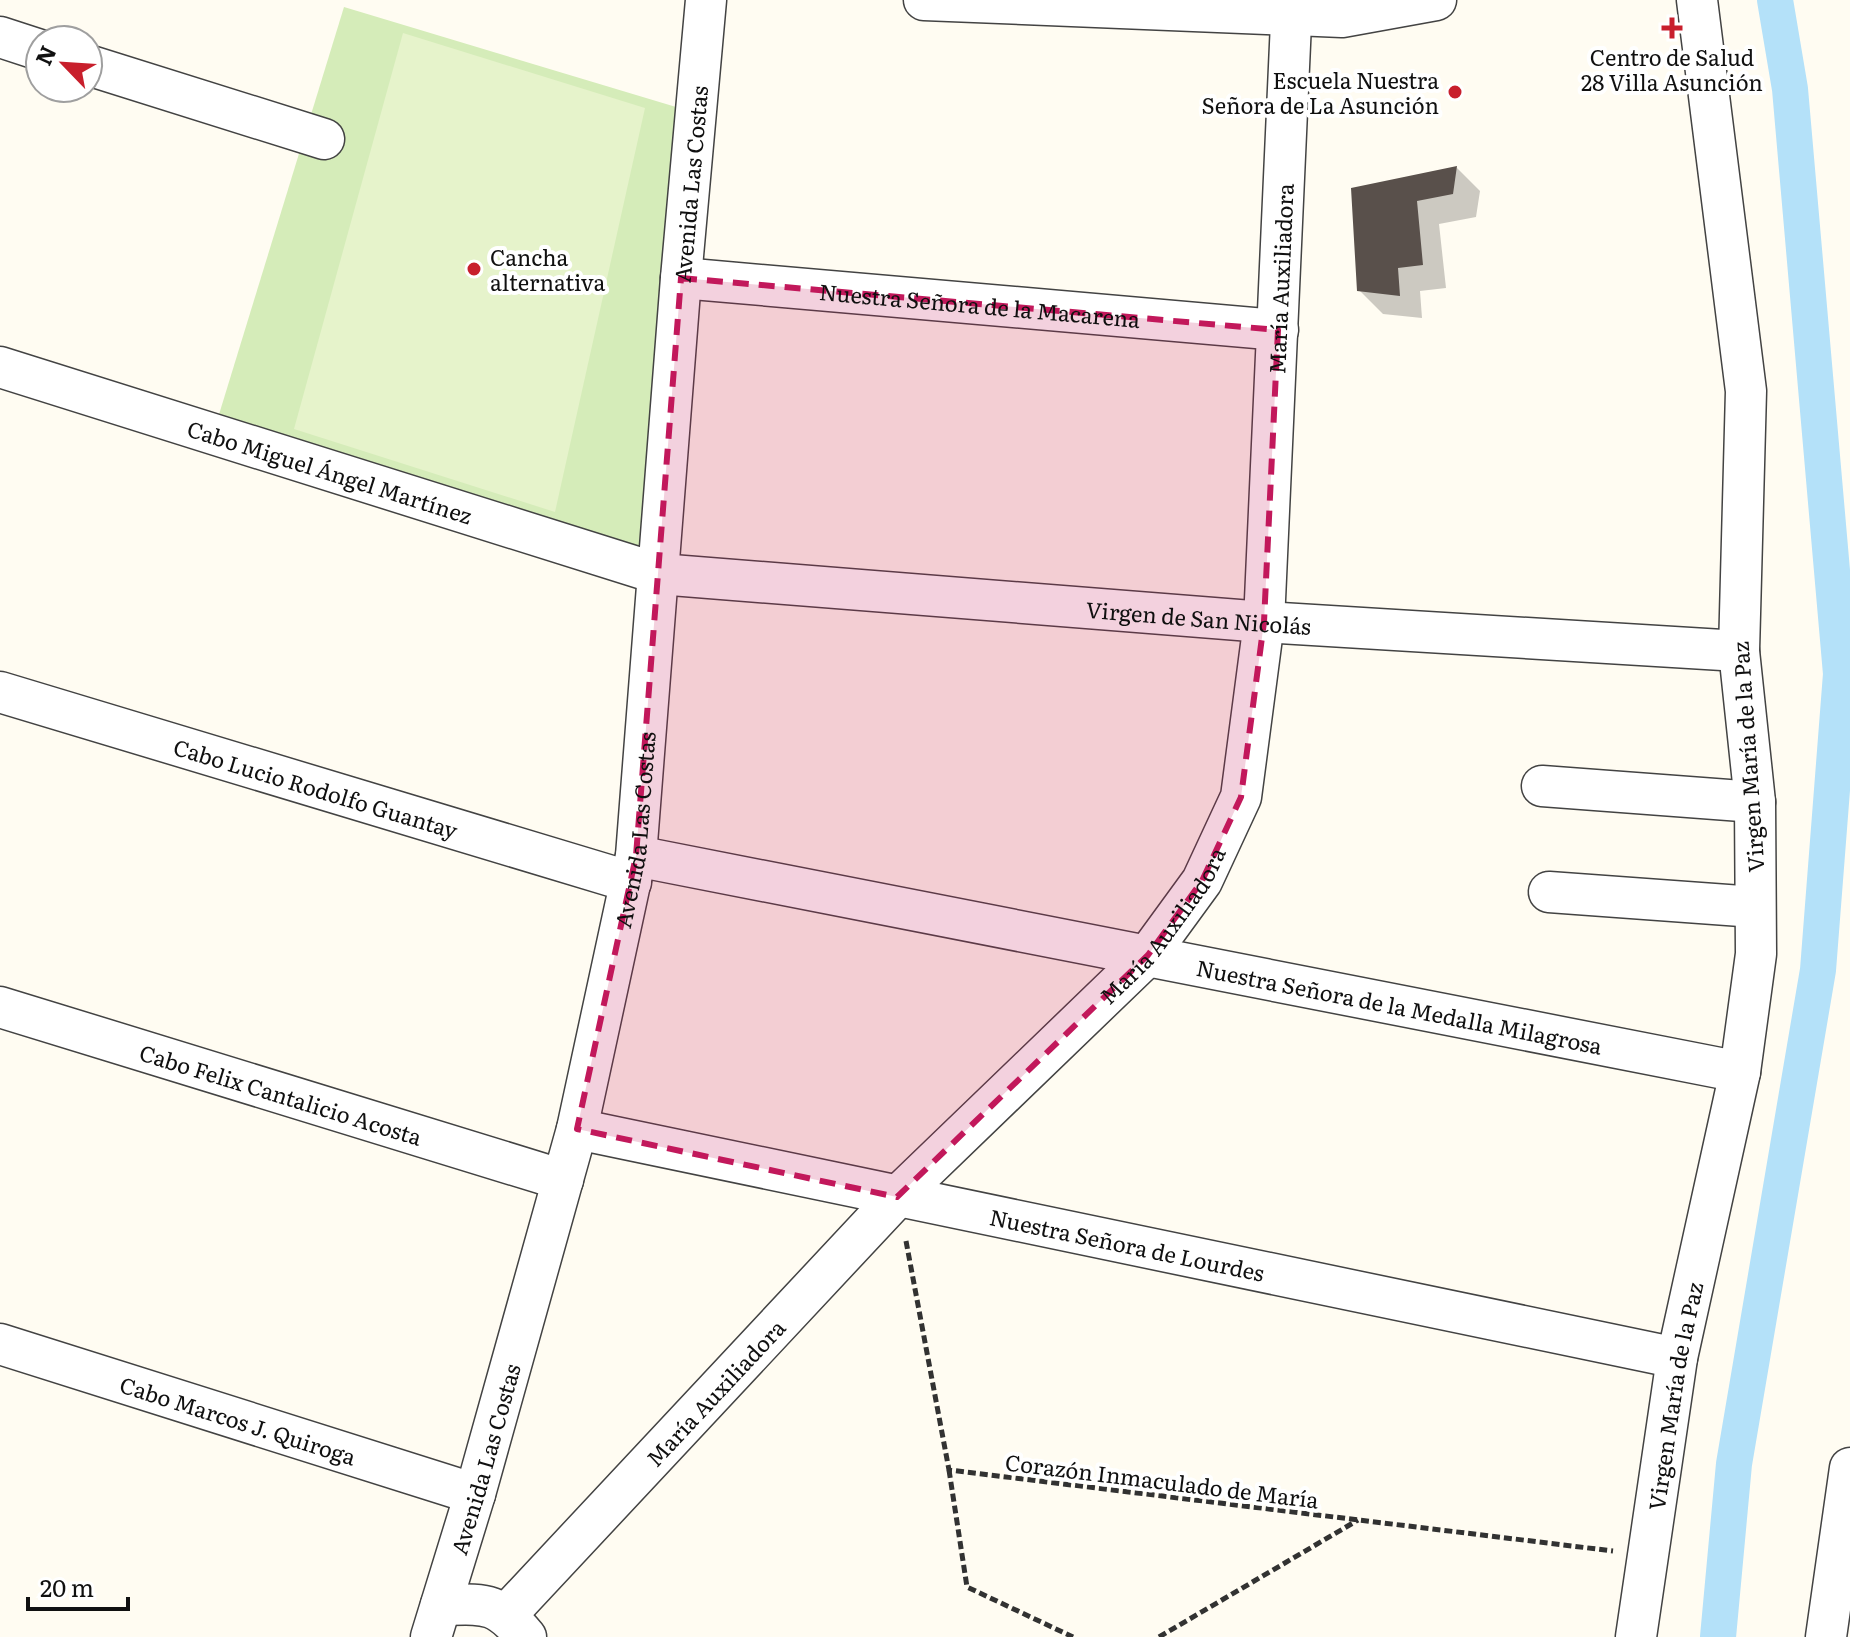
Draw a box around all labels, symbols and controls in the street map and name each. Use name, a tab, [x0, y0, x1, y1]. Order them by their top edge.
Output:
marker: Centro de Salud 28 Villa Asunción	[1661, 17, 1683, 39]
north arrow	[24, 24, 104, 104]
text: N	[26, 40, 63, 70]
place label: Centro de Salud 28 Villa Asunción	[1581, 40, 1763, 98]
place label: Escuela Nuestra Señora de La Asunción	[1202, 63, 1439, 121]
marker: Escuela Nuestra Señora de La Asunción	[1446, 83, 1464, 101]
street label: Avenida Las Costas	[664, 84, 715, 284]
street label: María Auxiliadora	[1259, 182, 1300, 375]
place label: Cancha alternativa	[490, 240, 605, 298]
marker: Cancha alternativa	[465, 260, 483, 278]
street label: Nuestra Señora de la Macarena	[818, 274, 1142, 334]
street label: Cabo Miguel Ángel Martínez	[184, 410, 477, 531]
street label: Virgen de San Nicolás	[1085, 591, 1312, 641]
street label: Virgen María de la Paz	[1722, 640, 1772, 874]
street label: Cabo Lucio Rodolfo Guantay	[170, 729, 462, 846]
street label: Avenida Las Costas	[605, 730, 662, 930]
street label: María Auxiliadora	[1091, 841, 1232, 1011]
street label: Nuestra Señora de la Medalla Milagrosa	[1194, 950, 1605, 1061]
street label: Cabo Felix Cantalicio Acosta	[136, 1034, 426, 1152]
street label: Nuestra Señora de Lourdes	[987, 1199, 1268, 1288]
street label: Virgen María de la Paz	[1638, 1278, 1710, 1513]
street label: María Auxiliadora	[637, 1311, 792, 1473]
street label: Avenida Las Costas	[441, 1359, 527, 1558]
street label: Cabo Marcos J. Quiroga	[116, 1367, 361, 1472]
street label: Corazón Inmaculado de María	[1003, 1444, 1321, 1516]
scale bar	[28, 1561, 128, 1611]
text: 20 m	[40, 1569, 94, 1604]

